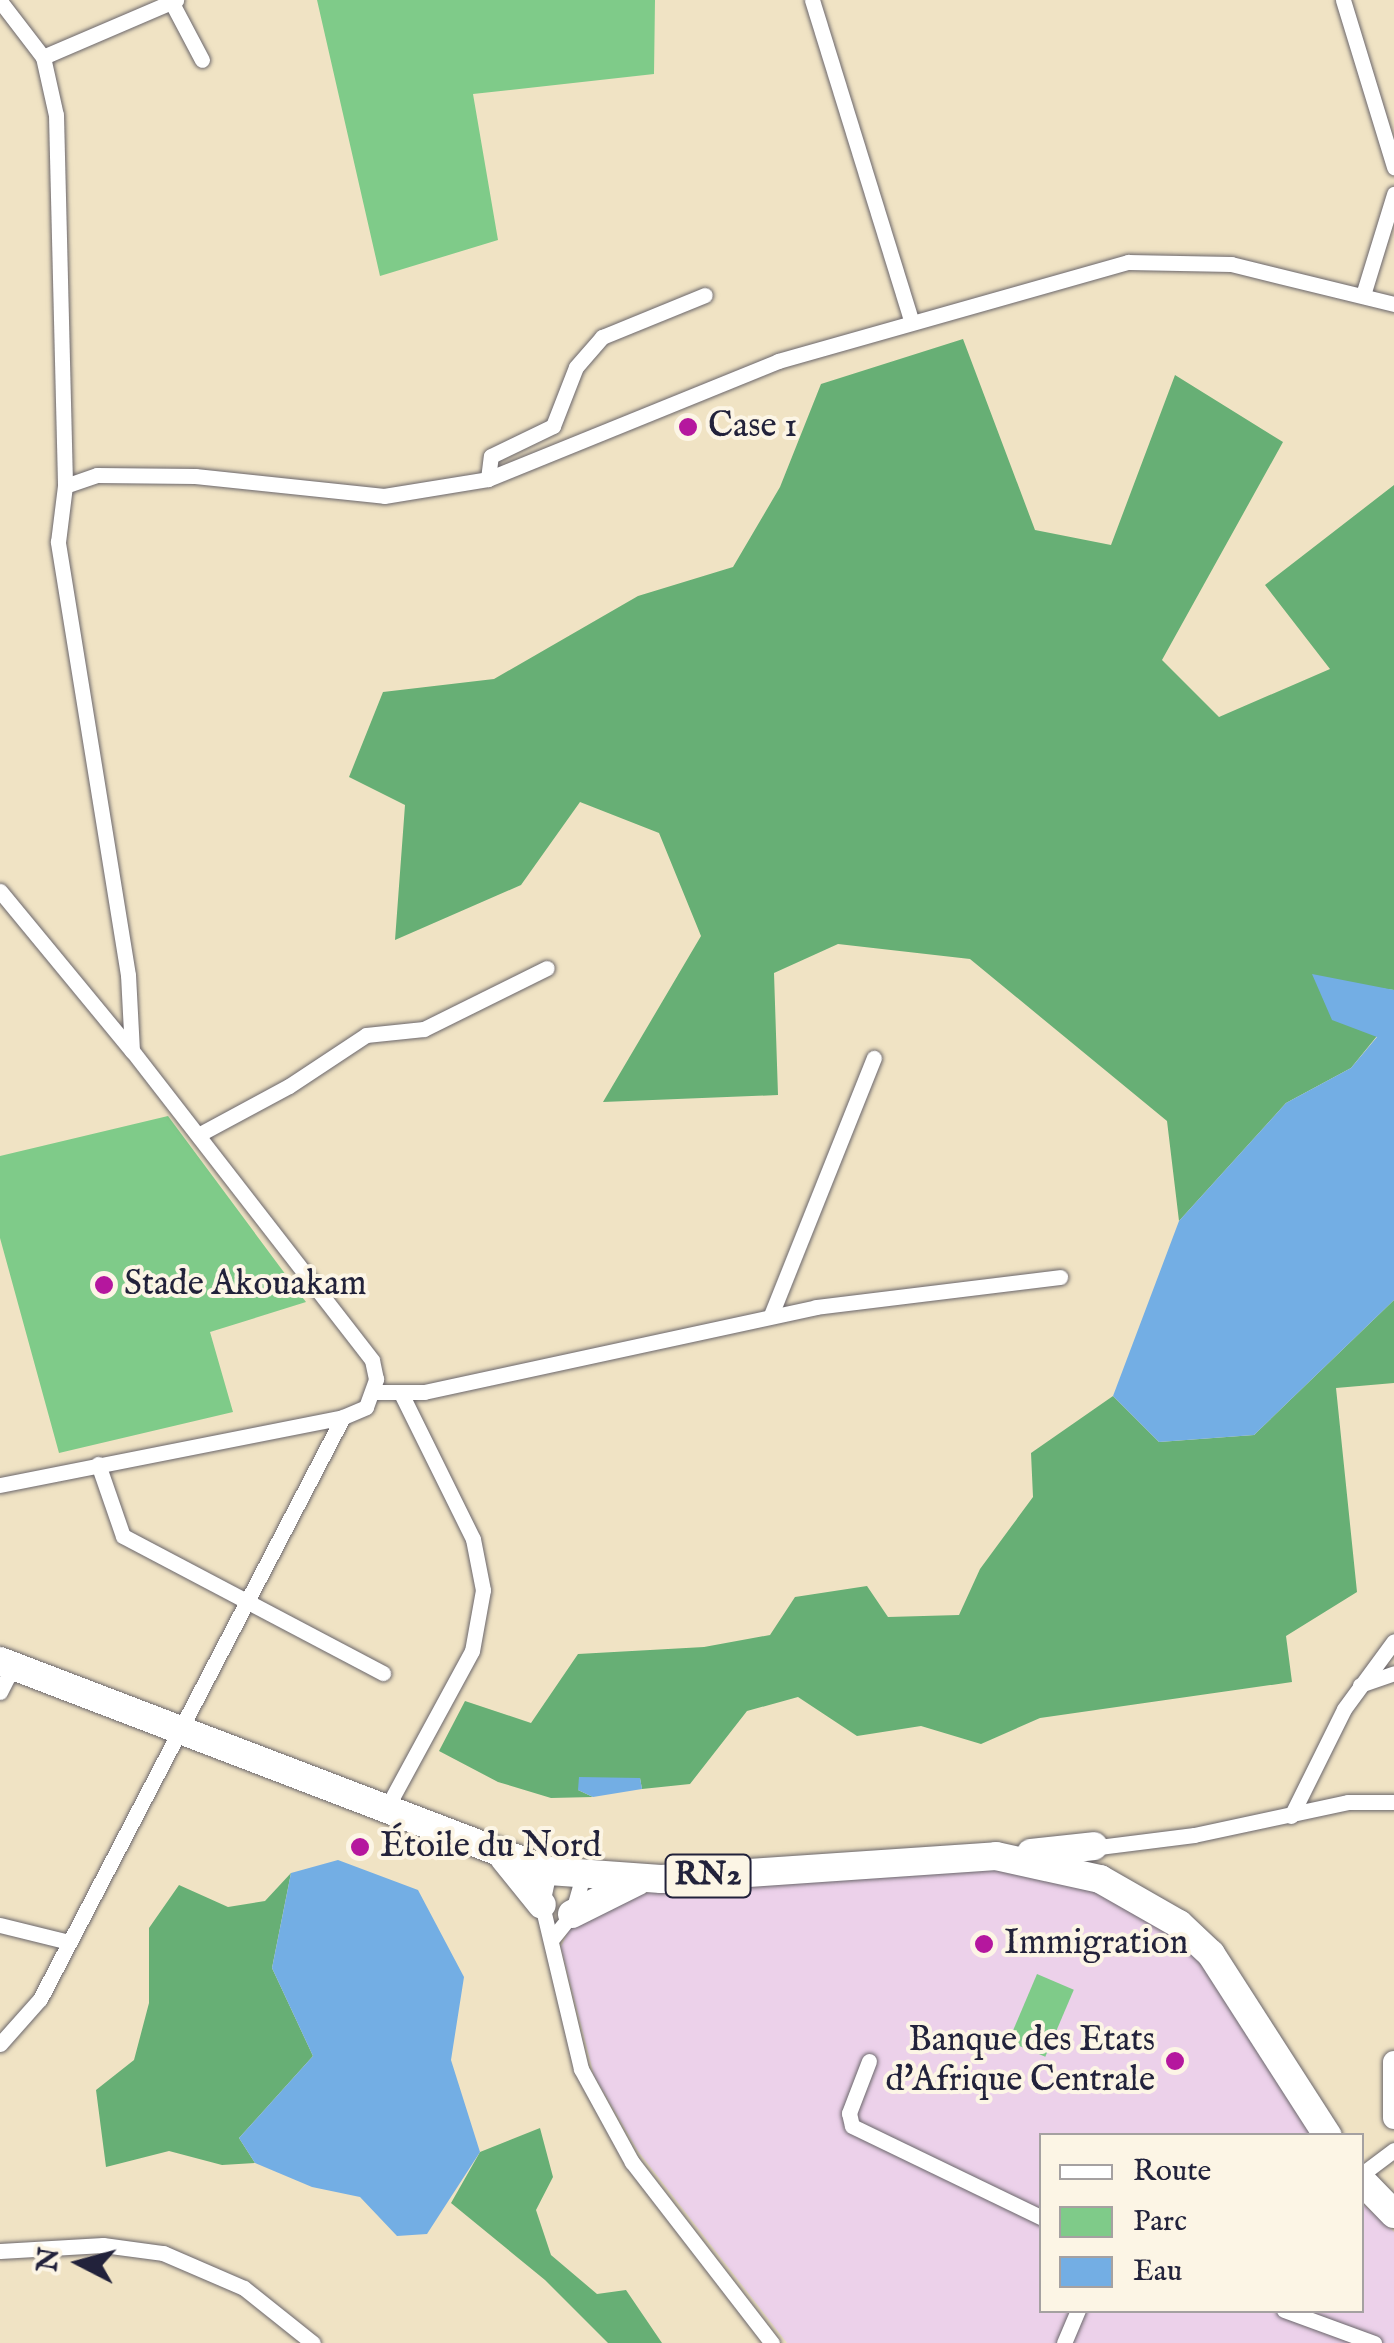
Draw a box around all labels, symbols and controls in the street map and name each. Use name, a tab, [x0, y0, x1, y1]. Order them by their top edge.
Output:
place label: Case 1	[708, 406, 797, 448]
marker: Case 1	[677, 416, 699, 438]
place label: Stade Akouakam	[124, 1264, 366, 1306]
marker: Stade Akouakam	[93, 1274, 115, 1296]
place label: Étoile du Nord	[380, 1826, 601, 1868]
marker: Étoile du Nord	[349, 1836, 371, 1858]
road number: RN2	[663, 1849, 753, 1903]
place label: Immigration	[1004, 1923, 1188, 1965]
marker: Immigration	[973, 1933, 995, 1955]
place label: Banque des Etats d'Afrique Centrale	[885, 2020, 1155, 2102]
marker: Banque des Etats d'Afrique Centrale	[1164, 2050, 1186, 2072]
legend	[1039, 2133, 1364, 2313]
text: Route	[1133, 2153, 1211, 2191]
text: Parc	[1133, 2203, 1187, 2241]
north arrow	[30, 2213, 130, 2313]
text: N	[31, 2246, 68, 2274]
text: Eau	[1133, 2253, 1182, 2291]

